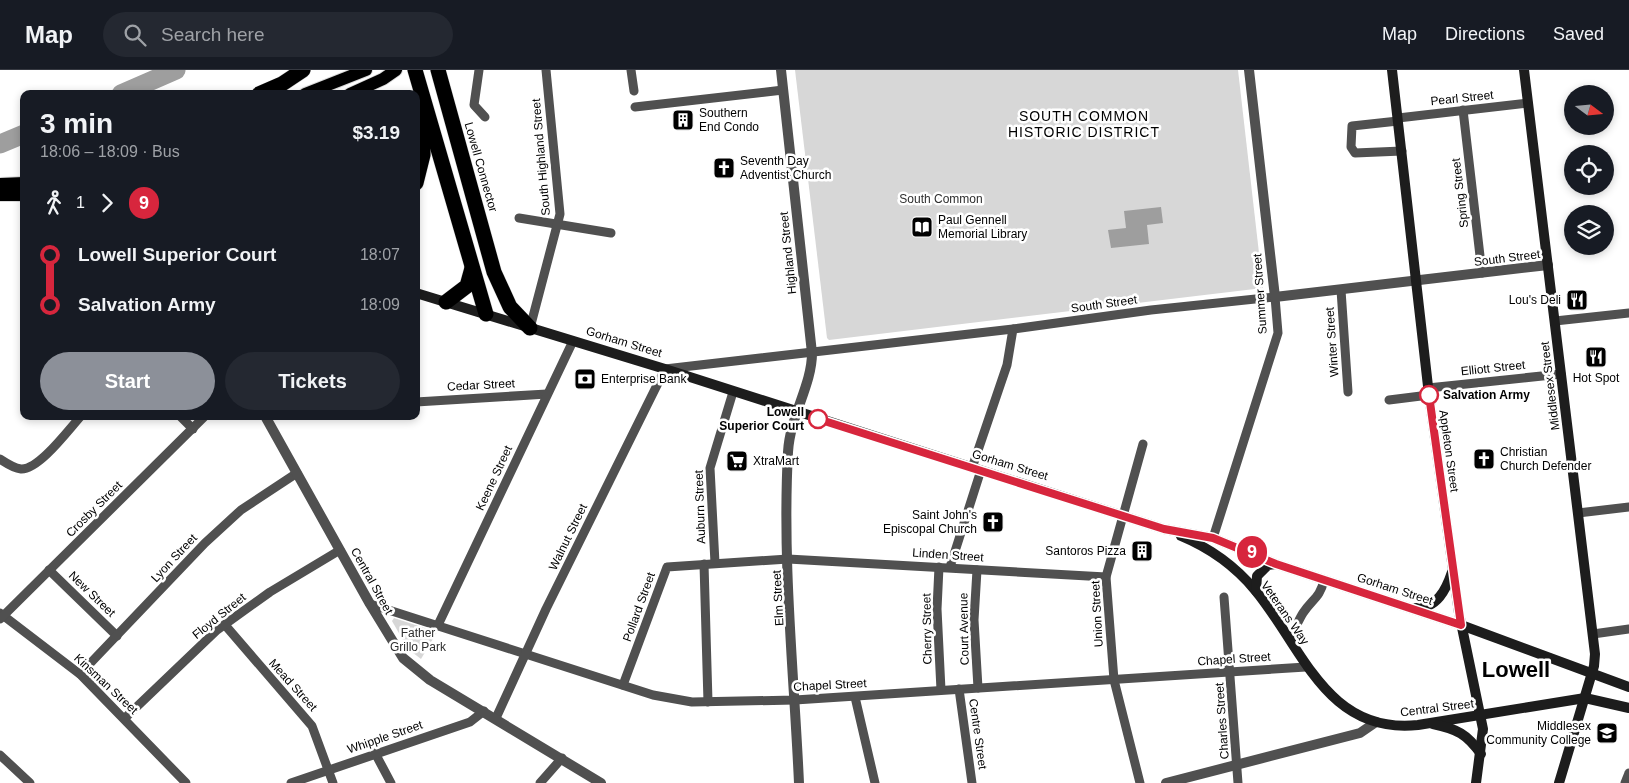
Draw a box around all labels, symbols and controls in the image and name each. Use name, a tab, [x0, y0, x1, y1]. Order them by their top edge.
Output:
search box	[103, 12, 453, 57]
text: Map	[25, 21, 73, 48]
icon: search	[121, 21, 149, 49]
text: Search here	[161, 24, 265, 45]
text: Map	[1382, 24, 1417, 44]
text: Directions	[1445, 24, 1525, 44]
text: Saved	[1553, 24, 1604, 44]
north arrow	[1564, 85, 1614, 135]
map controls	[1564, 85, 1614, 255]
street label: Pearl Street	[1430, 88, 1495, 108]
street label: South Highland Street	[529, 97, 553, 216]
place label: Southern End Condo	[699, 106, 759, 134]
text: 3 min	[40, 108, 113, 139]
building icon: Southern End Condo	[671, 108, 695, 132]
district label: SOUTH COMMON HISTORIC DISTRICT	[1008, 108, 1160, 140]
street label: Lowell Connector	[461, 121, 501, 213]
text: $3.19	[352, 122, 400, 143]
text: 18:06 – 18:09 · Bus	[40, 143, 180, 160]
button: locate	[1564, 145, 1614, 195]
place label: Seventh Day Adventist Church	[740, 154, 831, 182]
church icon: Seventh Day Adventist Church	[712, 156, 736, 180]
street label: Spring Street	[1449, 157, 1471, 229]
icon: walk	[40, 189, 68, 217]
icon: forward	[93, 189, 121, 217]
park label: South Common	[899, 192, 983, 206]
text: 9	[139, 193, 149, 213]
text: 1	[76, 194, 85, 211]
button: layers	[1564, 205, 1614, 255]
street label: Highland Street	[777, 210, 799, 295]
place label: Paul Gennell Memorial Library	[938, 213, 1027, 241]
library icon: Paul Gennell Memorial Library	[910, 215, 934, 239]
text: Lowell Superior Court	[78, 244, 276, 265]
text: 18:07	[360, 246, 400, 263]
street label: South Street	[1473, 247, 1542, 269]
street label: Summer Street	[1250, 253, 1270, 335]
restaurant icon: Lou's Deli	[1565, 288, 1589, 312]
street label: South Street	[1070, 292, 1139, 316]
place label: Lou's Deli	[1509, 293, 1561, 307]
text: Salvation Army	[78, 294, 216, 315]
text: 18:09	[360, 296, 400, 313]
street label: Winter Street	[1323, 306, 1341, 377]
street label: Gorham Street	[584, 324, 664, 360]
street label: Middlesex Street	[1538, 340, 1562, 431]
restaurant icon: Hot Spot	[1584, 345, 1608, 369]
button: Start	[40, 352, 215, 410]
button: Tickets	[225, 352, 400, 410]
street label: Elliott Street	[1460, 358, 1527, 378]
bank icon: Enterprise Bank	[573, 367, 597, 391]
place label: Hot Spot	[1573, 371, 1620, 385]
place label: Enterprise Bank	[601, 372, 687, 386]
street label: Cedar Street	[447, 376, 516, 394]
marker: Salvation Army	[1419, 385, 1439, 405]
place label: Salvation Army	[1443, 388, 1530, 402]
place label: Lowell Superior Court	[719, 405, 804, 433]
marker: Lowell Superior Court	[808, 409, 828, 429]
street label: Appleton Street	[1436, 409, 1462, 494]
street label: Keene Street	[473, 443, 515, 513]
place label: Christian Church Defender	[1500, 445, 1591, 473]
street label: Gorham Street	[970, 447, 1050, 483]
church icon: Christian Church Defender	[1472, 447, 1496, 471]
supermarket icon: XtraMart	[725, 449, 749, 473]
place label: XtraMart	[753, 454, 800, 468]
street label: Auburn Street	[692, 469, 708, 544]
street label: Crosby Street	[63, 478, 125, 540]
street label: Walnut Street	[546, 501, 590, 573]
place label: Saint John's Episcopal Church	[883, 508, 977, 536]
church icon: Saint John's Episcopal Church	[981, 510, 1005, 534]
street label: Lyon Street	[148, 530, 200, 585]
line badge: 9	[1236, 536, 1268, 568]
building icon: Santoros Pizza	[1130, 539, 1154, 563]
text: 9	[1247, 542, 1257, 562]
place label: Santoros Pizza	[1045, 544, 1126, 558]
street label: Central Street	[348, 545, 396, 617]
street label: Linden Street	[912, 546, 985, 565]
street label: New Street	[66, 568, 119, 620]
street label: Elm Street	[770, 569, 786, 626]
street label: Pollard Street	[620, 570, 658, 644]
street label: Gorham Street	[1355, 570, 1435, 608]
street label: Veterans Way	[1258, 579, 1312, 647]
street label: Union Street	[1088, 580, 1106, 648]
street label: Floyd Street	[189, 590, 249, 642]
street label: Court Avenue	[956, 592, 972, 665]
street label: Cherry Street	[919, 593, 935, 665]
park label: Father Grillo Park	[390, 626, 447, 654]
street label: Chapel Street	[1197, 649, 1272, 669]
street label: Kinsman Street	[71, 651, 141, 718]
street label: Mead Street	[266, 656, 321, 714]
district label: Lowell	[1482, 657, 1550, 682]
street label: Chapel Street	[793, 676, 868, 694]
street label: Charles Street	[1212, 682, 1232, 760]
street label: Central Street	[1399, 696, 1475, 719]
street label: Centre Street	[966, 698, 990, 771]
street label: Whipple Street	[346, 717, 425, 756]
place label: Middlesex Community College	[1486, 719, 1591, 747]
school or university icon: Middlesex Community College	[1595, 721, 1619, 745]

